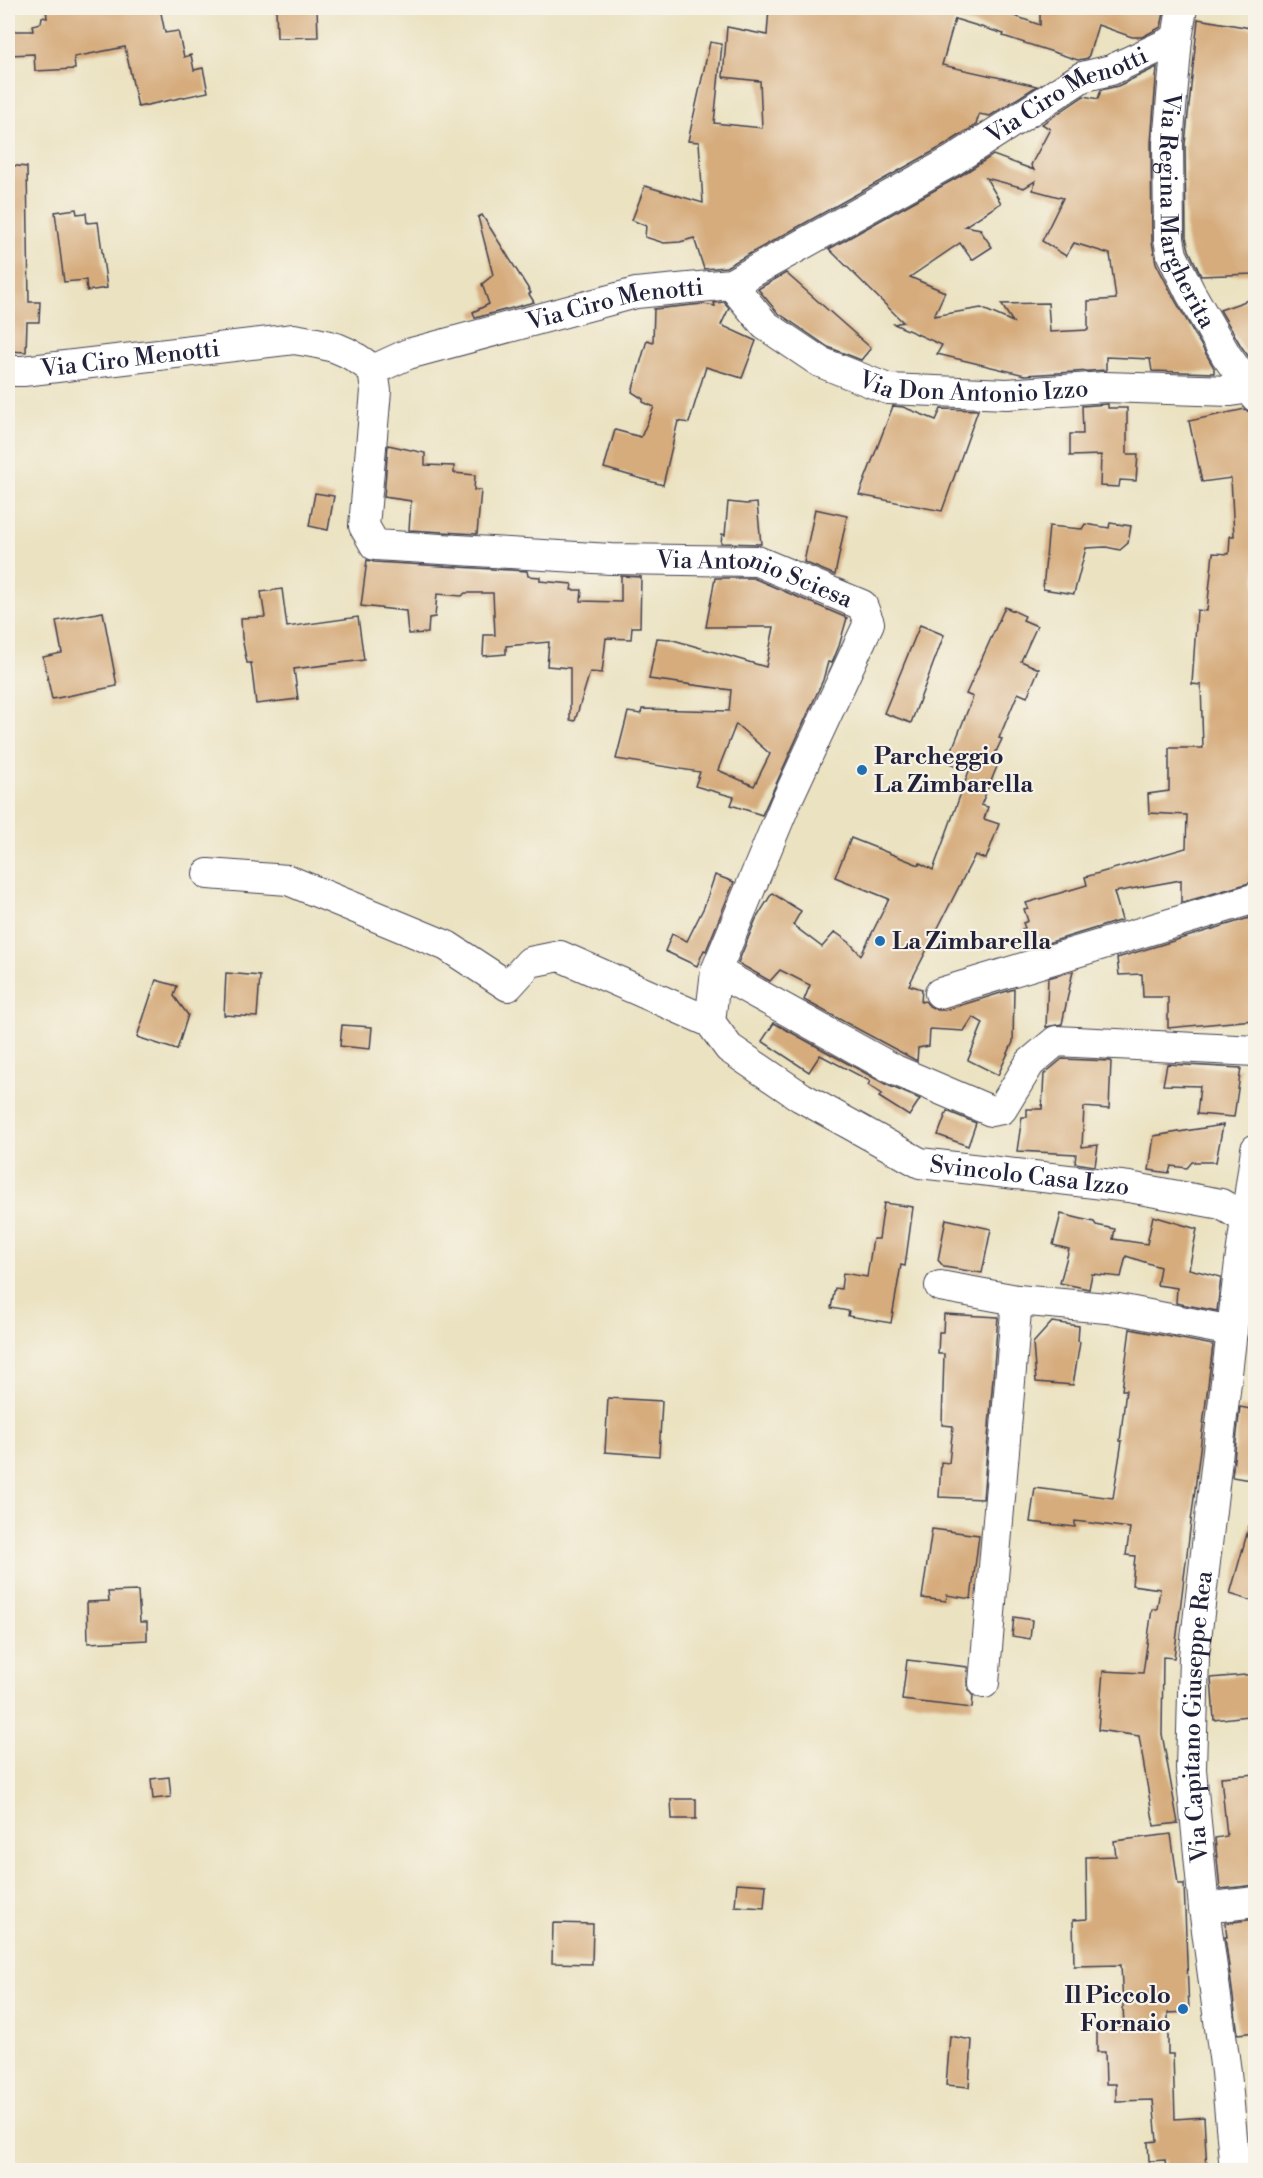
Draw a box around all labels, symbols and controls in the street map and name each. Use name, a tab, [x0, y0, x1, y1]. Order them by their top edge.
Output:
street label: Via Ciro Menotti	[980, 41, 1153, 151]
street label: Via Regina Margherita	[1151, 90, 1222, 335]
street label: Via Ciro Menotti	[523, 273, 705, 338]
street label: Via Ciro Menotti	[38, 334, 221, 385]
street label: Via Don Antonio Izzo	[853, 364, 1090, 410]
street label: Via Antonio Sciesa	[655, 545, 857, 616]
place label: Parcheggio La Zimbarella	[874, 742, 1034, 800]
marker: Parcheggio La Zimbarella	[855, 763, 869, 777]
place label: La Zimbarella	[892, 927, 1052, 957]
marker: La Zimbarella	[873, 934, 887, 948]
street label: Svincolo Casa Izzo	[928, 1150, 1131, 1203]
street label: Via Capitano Giuseppe Rea	[1177, 1569, 1220, 1865]
place label: Il Piccolo Fornaio	[1064, 1981, 1171, 2039]
marker: Il Piccolo Fornaio	[1176, 2002, 1190, 2016]

